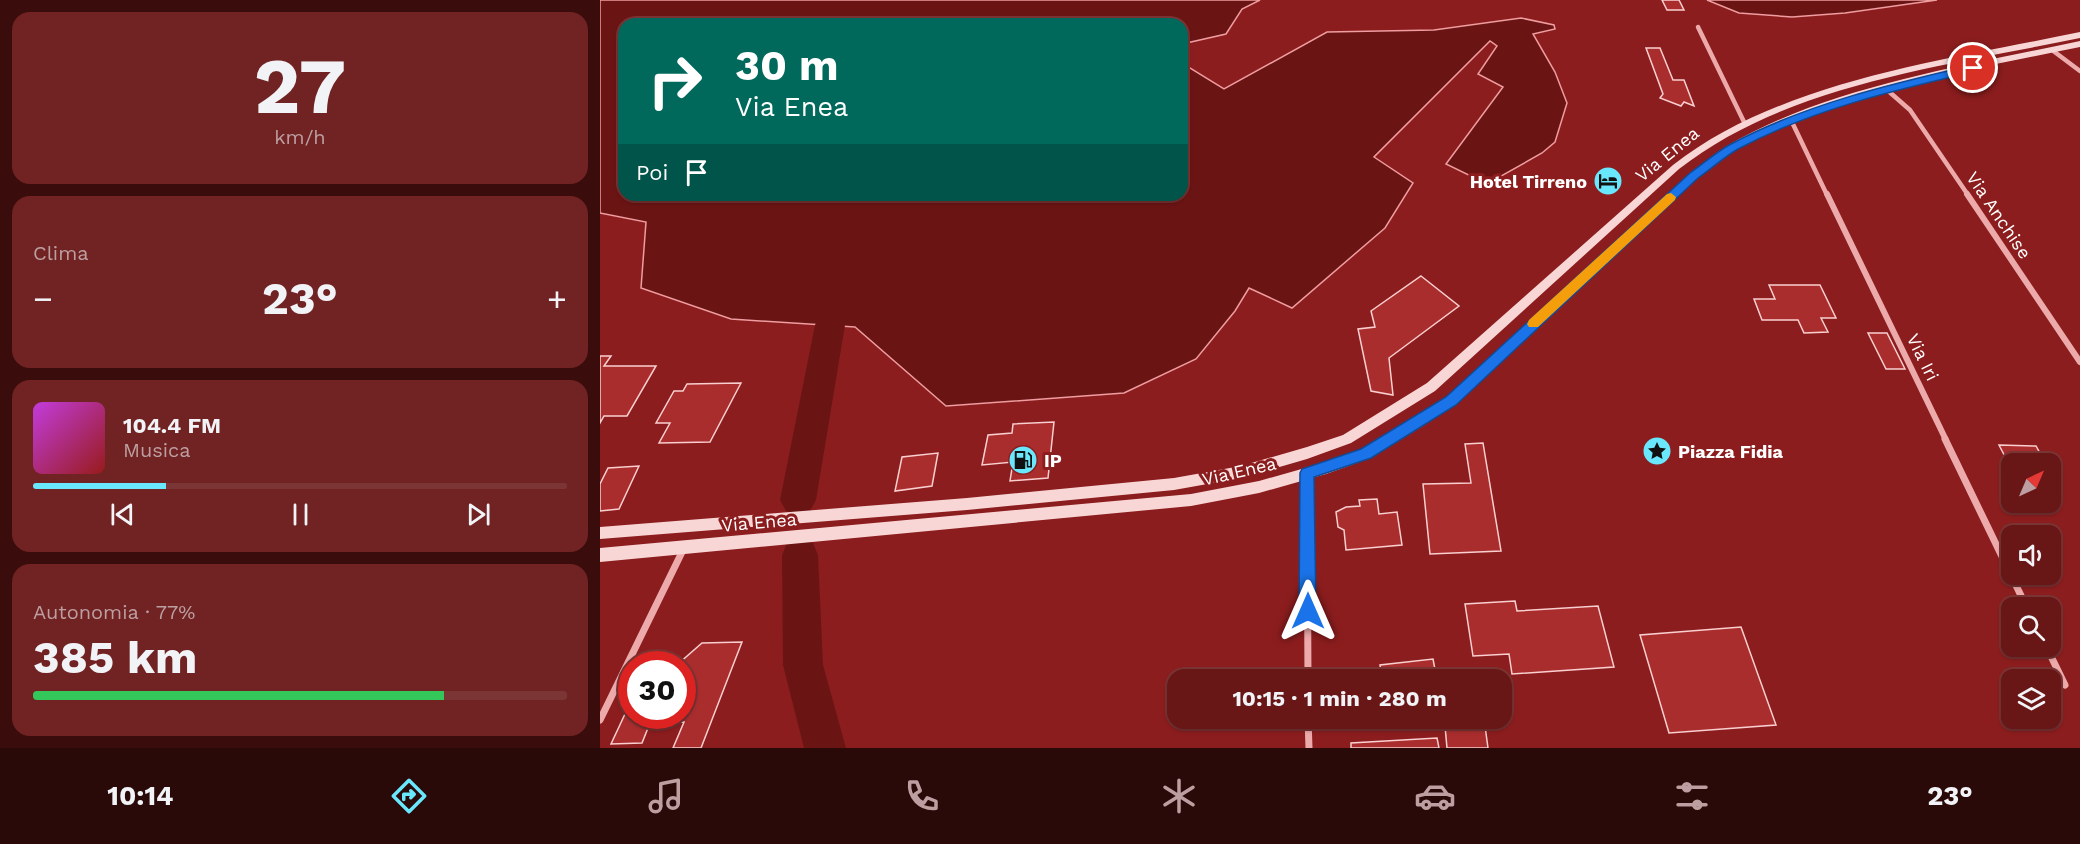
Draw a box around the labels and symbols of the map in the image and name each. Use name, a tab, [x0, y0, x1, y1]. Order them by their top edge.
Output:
pin	[1947, 42, 1998, 93]
street label: Via Enea	[1631, 122, 1703, 186]
hotel icon: Hotel Tirreno	[1592, 165, 1624, 197]
street label: Via Anchise	[1962, 167, 2036, 263]
place label: Hotel Tirreno	[1470, 171, 1587, 192]
street label: Via Iri	[1903, 330, 1943, 384]
place icon: Piazza Fidia	[1641, 435, 1673, 467]
place label: Piazza Fidia	[1678, 441, 1783, 462]
fuel station icon: IP	[1007, 444, 1039, 476]
place label: IP	[1044, 450, 1062, 471]
street label: Via Enea	[1200, 452, 1278, 490]
north arrow	[2001, 453, 2061, 513]
street label: Via Enea	[720, 508, 798, 536]
position arrow	[1276, 579, 1340, 643]
speed limit sign: 30	[618, 651, 696, 729]

